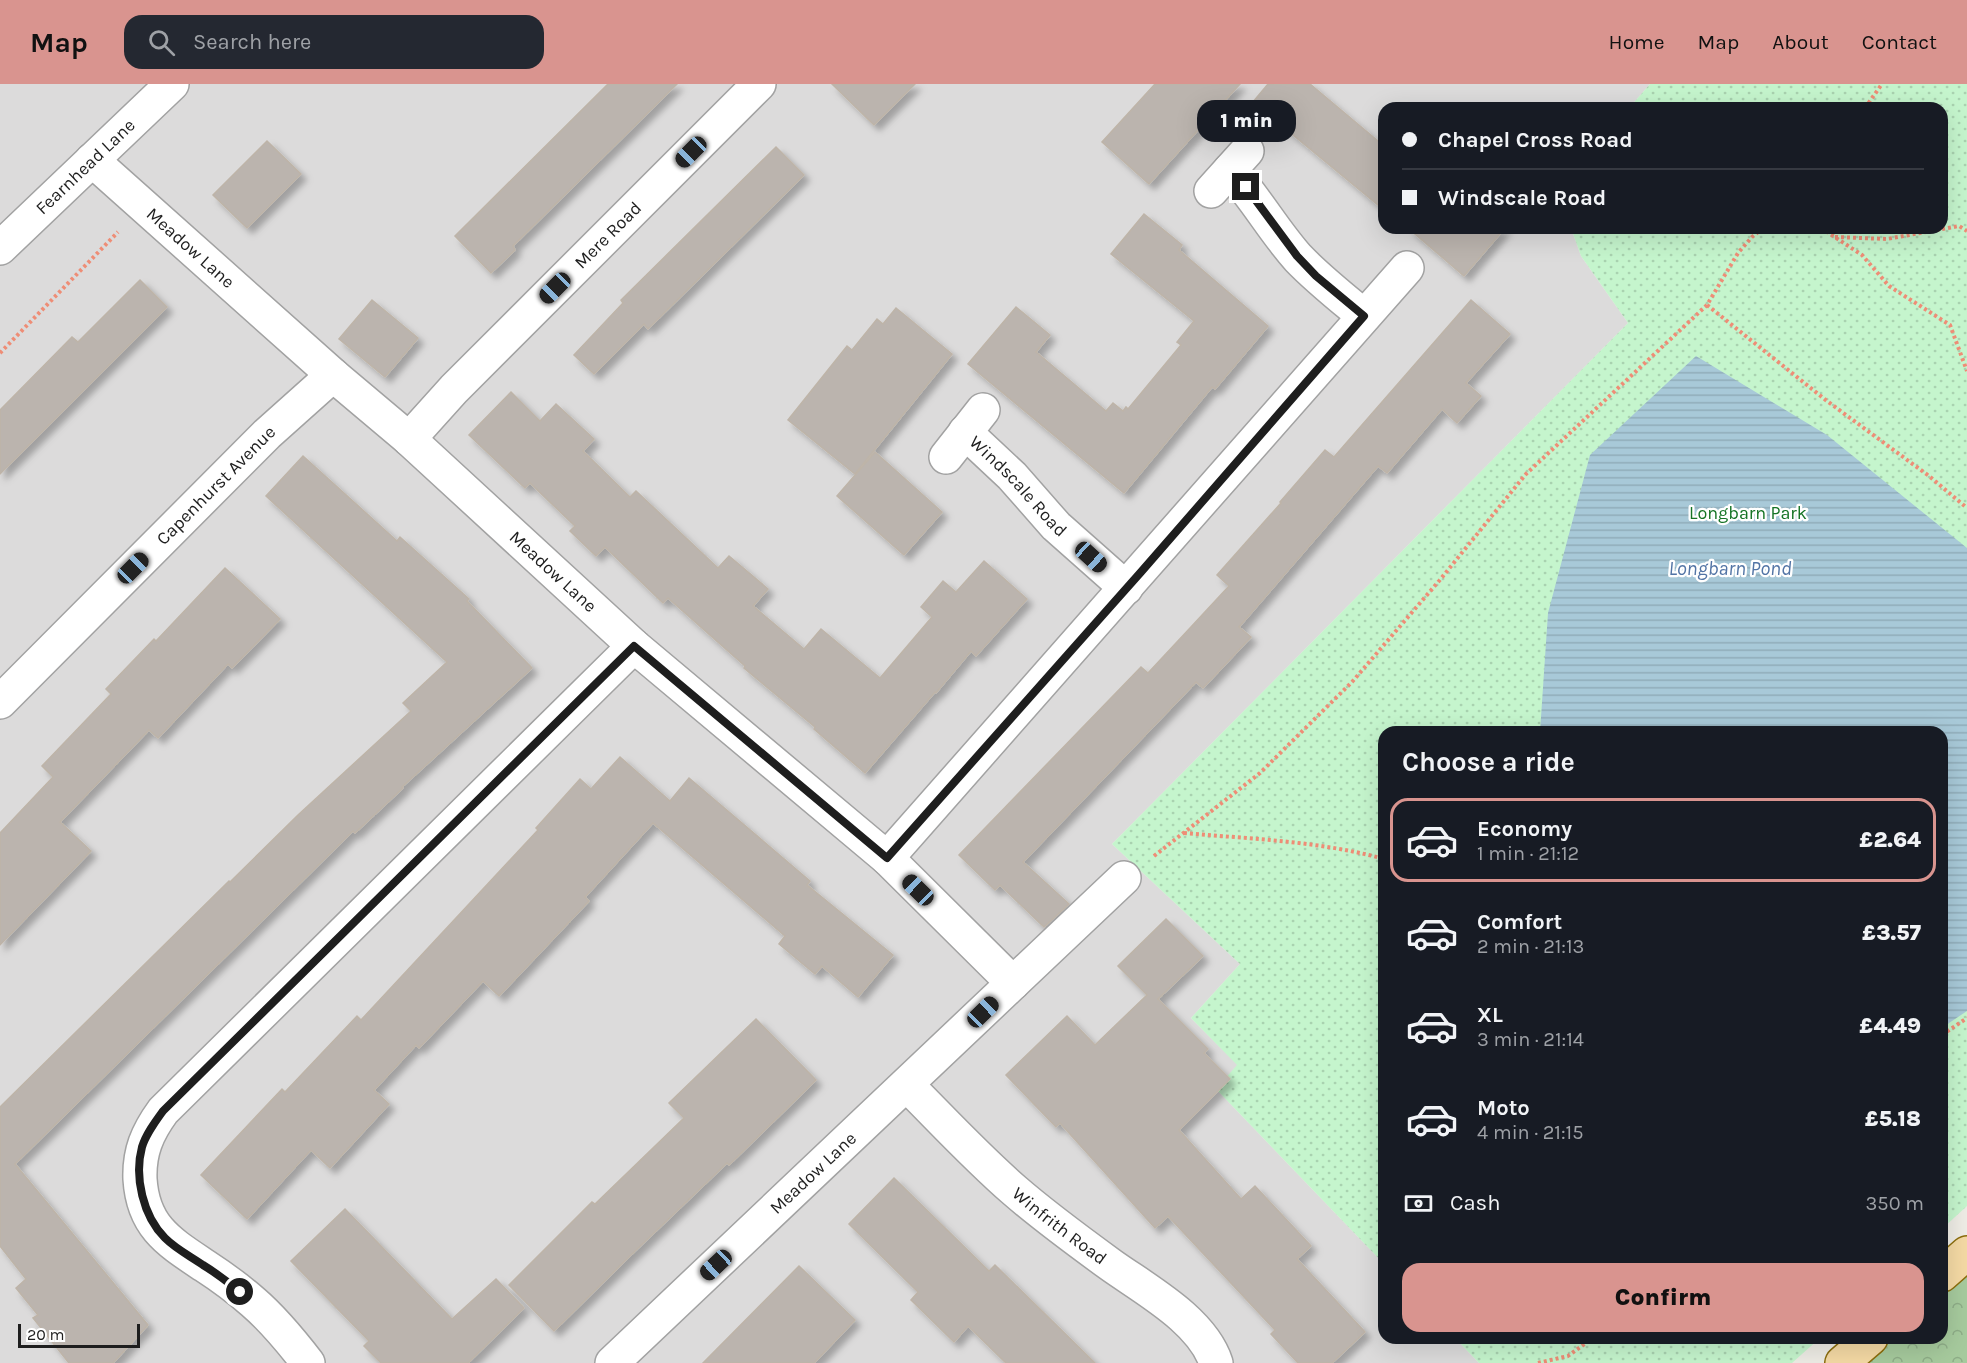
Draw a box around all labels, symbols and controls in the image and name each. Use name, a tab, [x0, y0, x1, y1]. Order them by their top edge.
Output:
search box	[124, 15, 544, 69]
text: Map	[30, 26, 88, 59]
icon: search	[145, 26, 178, 59]
text: Search here	[193, 29, 311, 55]
text: Home	[1609, 30, 1665, 54]
text: Map	[1698, 30, 1739, 54]
text: About	[1772, 30, 1829, 54]
text: Contact	[1862, 30, 1937, 54]
callout: 1 min	[1196, 100, 1296, 142]
text: 1 min	[1220, 109, 1273, 132]
street label: Fearnhead Lane	[31, 114, 140, 219]
text: Chapel Cross Road	[1438, 127, 1633, 153]
car	[672, 133, 710, 171]
route end	[1232, 173, 1259, 200]
text: Windscale Road	[1438, 185, 1606, 211]
street label: Mere Road	[570, 197, 646, 273]
street label: Meadow Lane	[142, 203, 239, 293]
car	[536, 269, 574, 307]
street label: Capenhurst Avenue	[152, 421, 280, 550]
street label: Windscale Road	[965, 431, 1071, 541]
park label: Longbarn Park	[1689, 502, 1807, 524]
street label: Meadow Lane	[505, 526, 601, 617]
car	[1072, 538, 1110, 576]
car	[114, 549, 152, 587]
water label: Longbarn Pond	[1668, 557, 1792, 580]
text: Choose a ride	[1402, 746, 1575, 778]
icon: car	[1405, 813, 1459, 867]
text: Economy	[1477, 816, 1572, 842]
text: £2.64	[1859, 827, 1921, 853]
text: 1 min · 21:12	[1477, 842, 1579, 865]
car	[899, 871, 937, 909]
icon: car	[1405, 906, 1459, 960]
text: Comfort	[1477, 909, 1562, 935]
text: £3.57	[1862, 920, 1921, 946]
text: 2 min · 21:13	[1477, 935, 1584, 958]
car	[964, 993, 1002, 1031]
icon: car	[1405, 999, 1459, 1053]
text: XL	[1477, 1002, 1503, 1028]
text: £4.49	[1859, 1013, 1921, 1039]
text: 3 min · 21:14	[1477, 1028, 1584, 1051]
icon: car	[1405, 1092, 1459, 1146]
text: Moto	[1477, 1095, 1530, 1121]
text: £5.18	[1865, 1106, 1921, 1132]
text: 4 min · 21:15	[1477, 1121, 1583, 1144]
street label: Meadow Lane	[765, 1127, 861, 1219]
street label: Winfrith Road	[1008, 1182, 1111, 1269]
icon: cash	[1402, 1187, 1435, 1220]
text: Cash	[1450, 1190, 1500, 1216]
text: 350 m	[1866, 1192, 1924, 1215]
car	[697, 1246, 735, 1284]
button: Confirm	[1402, 1263, 1924, 1332]
route start	[226, 1278, 253, 1305]
scale bar	[18, 1321, 140, 1348]
text: 20 m	[27, 1325, 65, 1344]

